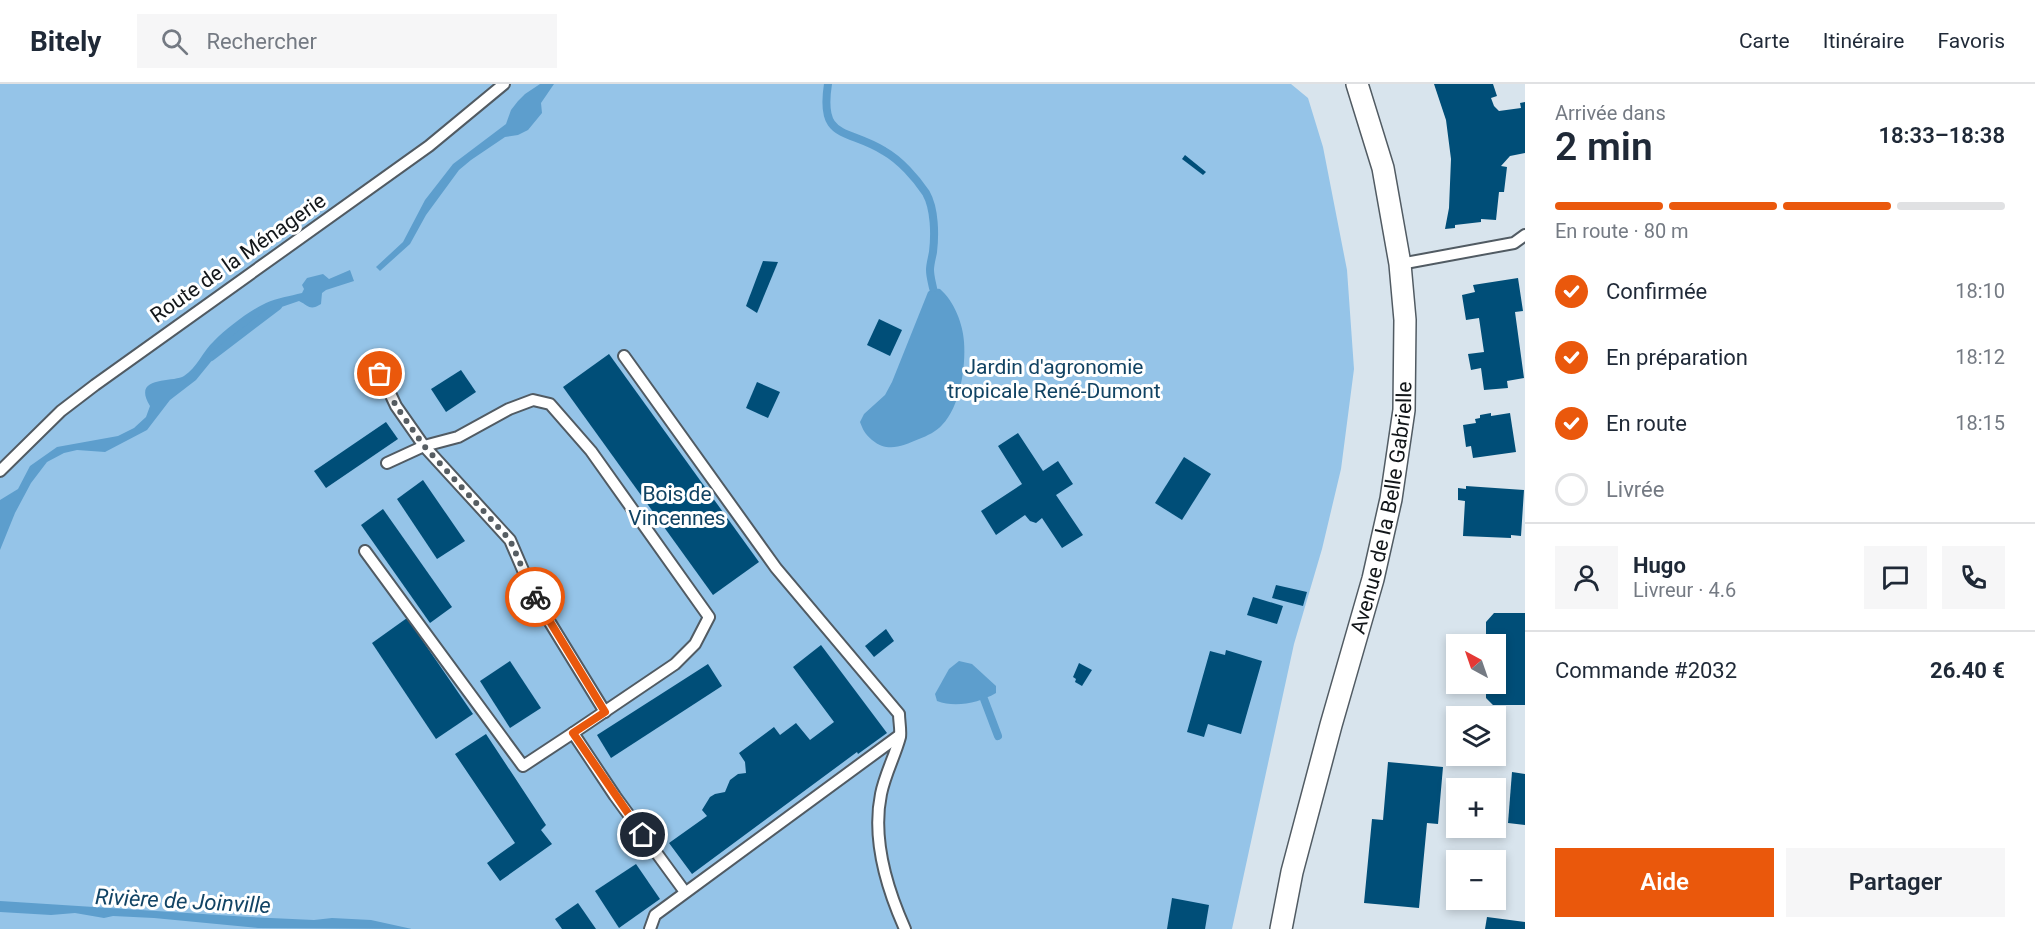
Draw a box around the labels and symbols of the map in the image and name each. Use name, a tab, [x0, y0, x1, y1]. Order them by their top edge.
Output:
street label: Route de la Ménagerie	[146, 188, 330, 328]
pin	[354, 348, 405, 399]
park label: Jardin d'agronomie tropicale René-Dumont	[947, 355, 1161, 403]
street label: Avenue de la Belle Gabrielle	[1346, 381, 1416, 637]
park label: Bois de Vincennes	[628, 482, 726, 530]
courier	[505, 567, 565, 627]
north arrow	[1446, 634, 1506, 694]
pin	[617, 809, 668, 860]
water label: Rivière de Joinville	[95, 884, 271, 918]

